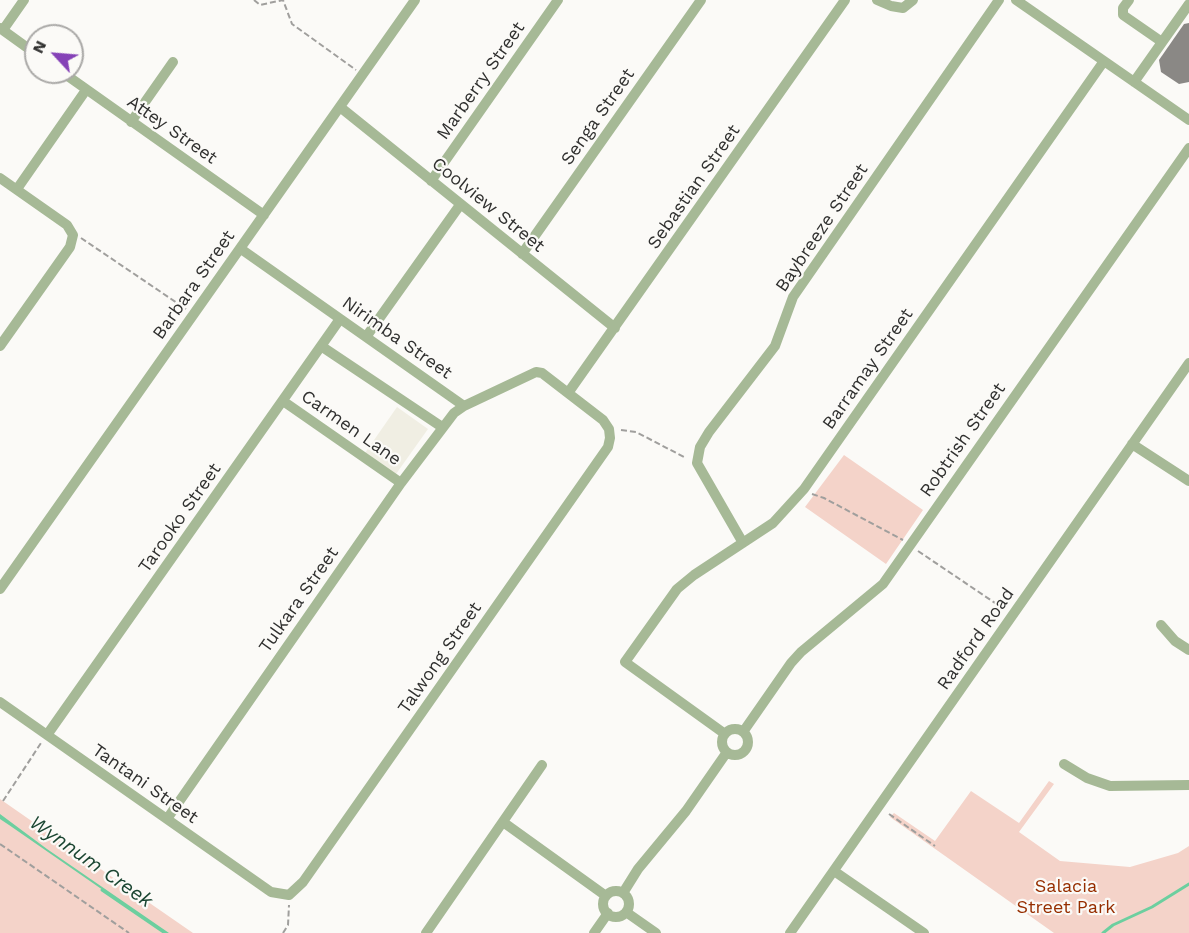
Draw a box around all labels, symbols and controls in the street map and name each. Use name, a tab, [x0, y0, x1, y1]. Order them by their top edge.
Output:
street label: Marberry Street	[432, 18, 530, 144]
north arrow	[24, 24, 84, 84]
text: N	[28, 37, 50, 56]
street label: Senga Street	[557, 64, 639, 170]
street label: Attey Street	[123, 91, 221, 169]
street label: Sebastian Street	[643, 121, 745, 253]
street label: Coolview Street	[427, 153, 549, 257]
street label: Baybreeze Street	[771, 160, 873, 296]
street label: Barbara Street	[148, 226, 240, 344]
street label: Nirimba Street	[338, 292, 456, 384]
street label: Barramay Street	[818, 304, 918, 434]
street label: Robtrish Street	[916, 379, 1010, 501]
street label: Carmen Lane	[297, 386, 405, 470]
street label: Tarooko Street	[134, 459, 226, 577]
street label: Tulkara Street	[255, 543, 343, 657]
street label: Radford Road	[933, 584, 1019, 694]
street label: Talwong Street	[394, 598, 486, 718]
street label: Tantani Street	[88, 740, 202, 828]
water label: Wynnum Creek	[25, 811, 157, 913]
park label: Salacia Street Park	[1016, 876, 1116, 918]

